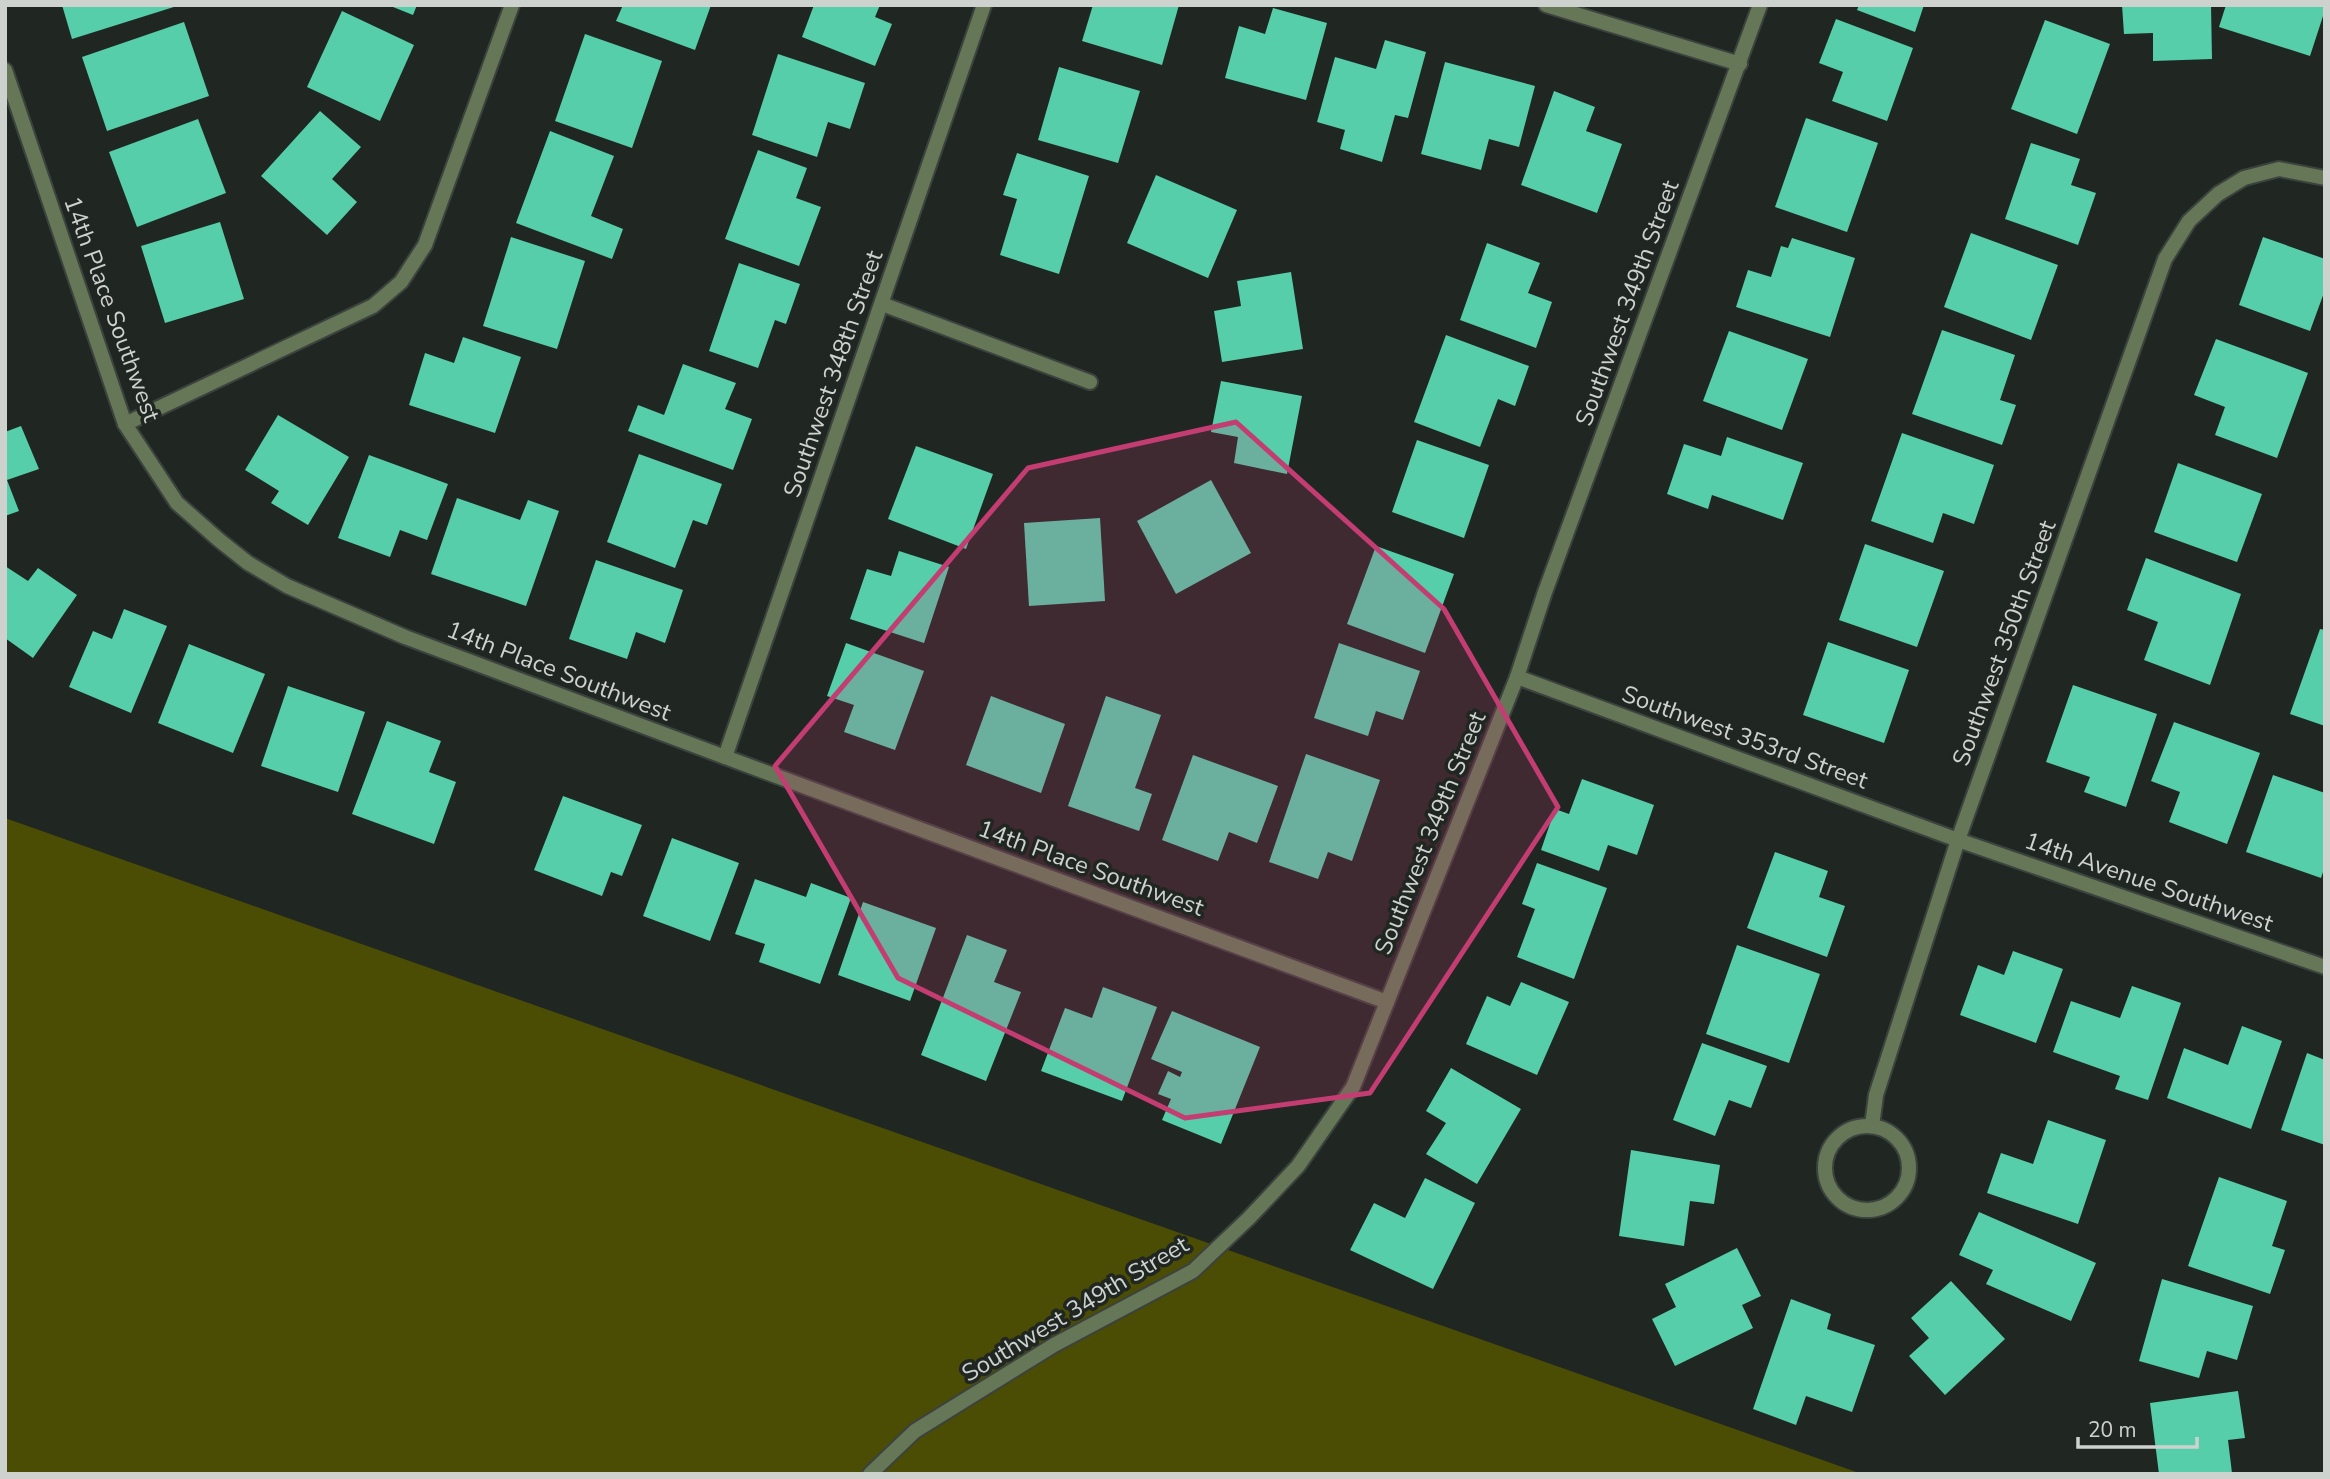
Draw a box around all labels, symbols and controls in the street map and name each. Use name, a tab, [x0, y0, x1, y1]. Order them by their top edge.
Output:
street label: Southwest 349th Street	[1568, 175, 1687, 430]
street label: 14th Place Southwest	[56, 192, 168, 427]
street label: Southwest 348th Street	[776, 246, 891, 502]
street label: Southwest 350th Street	[1945, 515, 2064, 770]
street label: 14th Place Southwest	[442, 613, 676, 729]
street label: Southwest 353rd Street	[1618, 678, 1873, 797]
street label: Southwest 349th Street	[1367, 706, 1494, 959]
street label: 14th Place Southwest	[974, 812, 1209, 924]
street label: 14th Avenue Southwest	[2020, 824, 2278, 940]
street label: Southwest 349th Street	[956, 1228, 1195, 1389]
scale bar	[2078, 1406, 2197, 1450]
text: 20 m	[2088, 1416, 2137, 1444]

